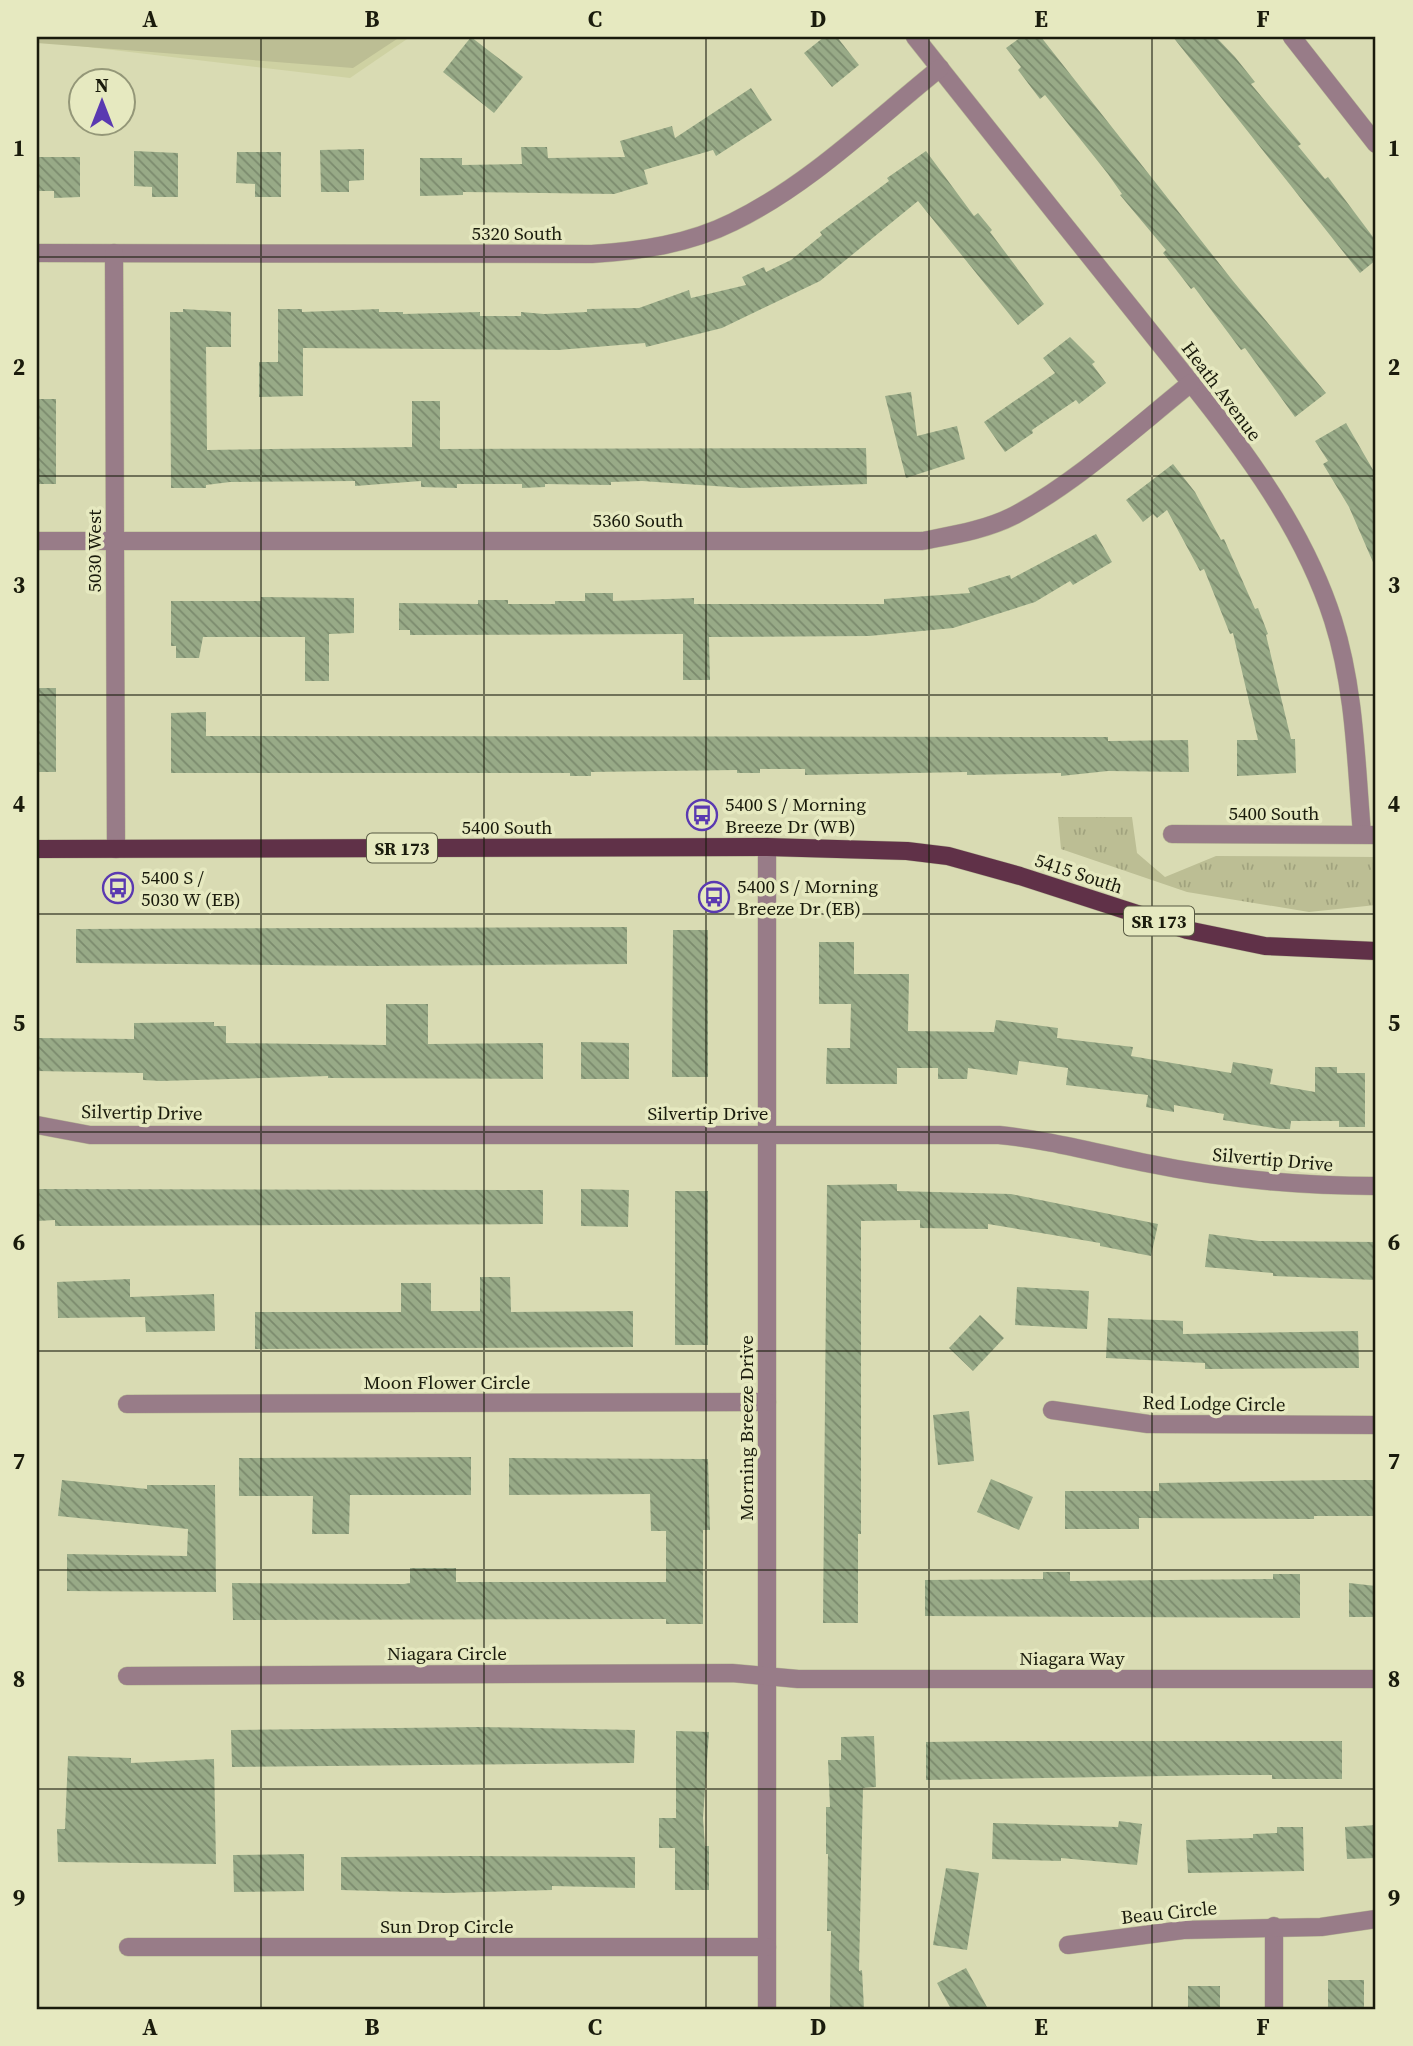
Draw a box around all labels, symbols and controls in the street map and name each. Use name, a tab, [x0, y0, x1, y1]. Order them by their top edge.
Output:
text: A	[142, 3, 158, 35]
text: B	[365, 3, 380, 35]
text: C	[588, 3, 602, 35]
text: D	[810, 3, 826, 35]
text: E	[1034, 3, 1048, 35]
text: F	[1256, 3, 1270, 35]
north arrow	[66, 66, 136, 136]
text: N	[95, 72, 109, 98]
text: 1	[13, 132, 25, 164]
text: 1	[1388, 132, 1400, 164]
street label: 5320 South	[471, 220, 563, 246]
street label: Heath Avenue	[1176, 336, 1268, 446]
text: 2	[13, 351, 25, 383]
text: 2	[1388, 351, 1400, 383]
street label: 5360 South	[592, 507, 684, 533]
street label: 5030 West	[81, 509, 107, 592]
text: 3	[13, 569, 25, 601]
text: 3	[1388, 569, 1400, 601]
text: 4	[13, 788, 25, 820]
text: 4	[1388, 788, 1400, 820]
place label: 5400 S / Morning Breeze Dr (WB)	[725, 791, 866, 839]
bus stop icon: 5400 S / Morning Breeze Dr (WB)	[685, 798, 719, 832]
street label: 5400 South	[1228, 800, 1320, 826]
street label: 5400 South	[461, 814, 553, 840]
road number: SR 173	[367, 834, 437, 862]
street label: 5415 South	[1032, 847, 1126, 899]
place label: 5400 S / 5030 W (EB)	[141, 864, 241, 912]
bus stop icon: 5400 S / 5030 W (EB)	[101, 871, 135, 905]
place label: 5400 S / Morning Breeze Dr (EB)	[737, 873, 878, 921]
bus stop icon: 5400 S / Morning Breeze Dr (EB)	[697, 880, 731, 914]
road number: SR 173	[1124, 906, 1194, 936]
text: 5	[13, 1007, 25, 1039]
text: 5	[1388, 1007, 1400, 1039]
street label: Silvertip Drive	[81, 1098, 203, 1126]
street label: Silvertip Drive	[647, 1100, 769, 1126]
street label: Silvertip Drive	[1212, 1141, 1334, 1177]
text: 6	[13, 1226, 25, 1258]
text: 6	[1388, 1226, 1400, 1258]
street label: Morning Breeze Drive	[733, 1335, 759, 1521]
street label: Moon Flower Circle	[364, 1369, 530, 1395]
street label: Red Lodge Circle	[1142, 1389, 1286, 1417]
text: 7	[13, 1445, 25, 1477]
text: 7	[1388, 1445, 1400, 1477]
street label: Niagara Circle	[387, 1640, 507, 1666]
street label: Niagara Way	[1019, 1645, 1125, 1671]
text: 8	[13, 1663, 25, 1695]
text: 8	[1388, 1663, 1400, 1695]
text: 9	[13, 1882, 25, 1914]
text: 9	[1388, 1882, 1400, 1914]
street label: Beau Circle	[1120, 1894, 1218, 1930]
street label: Sun Drop Circle	[380, 1913, 514, 1939]
text: A	[142, 2011, 158, 2043]
text: B	[365, 2011, 380, 2043]
text: C	[588, 2011, 602, 2043]
text: D	[810, 2011, 826, 2043]
text: E	[1034, 2011, 1048, 2043]
text: F	[1256, 2011, 1270, 2043]

